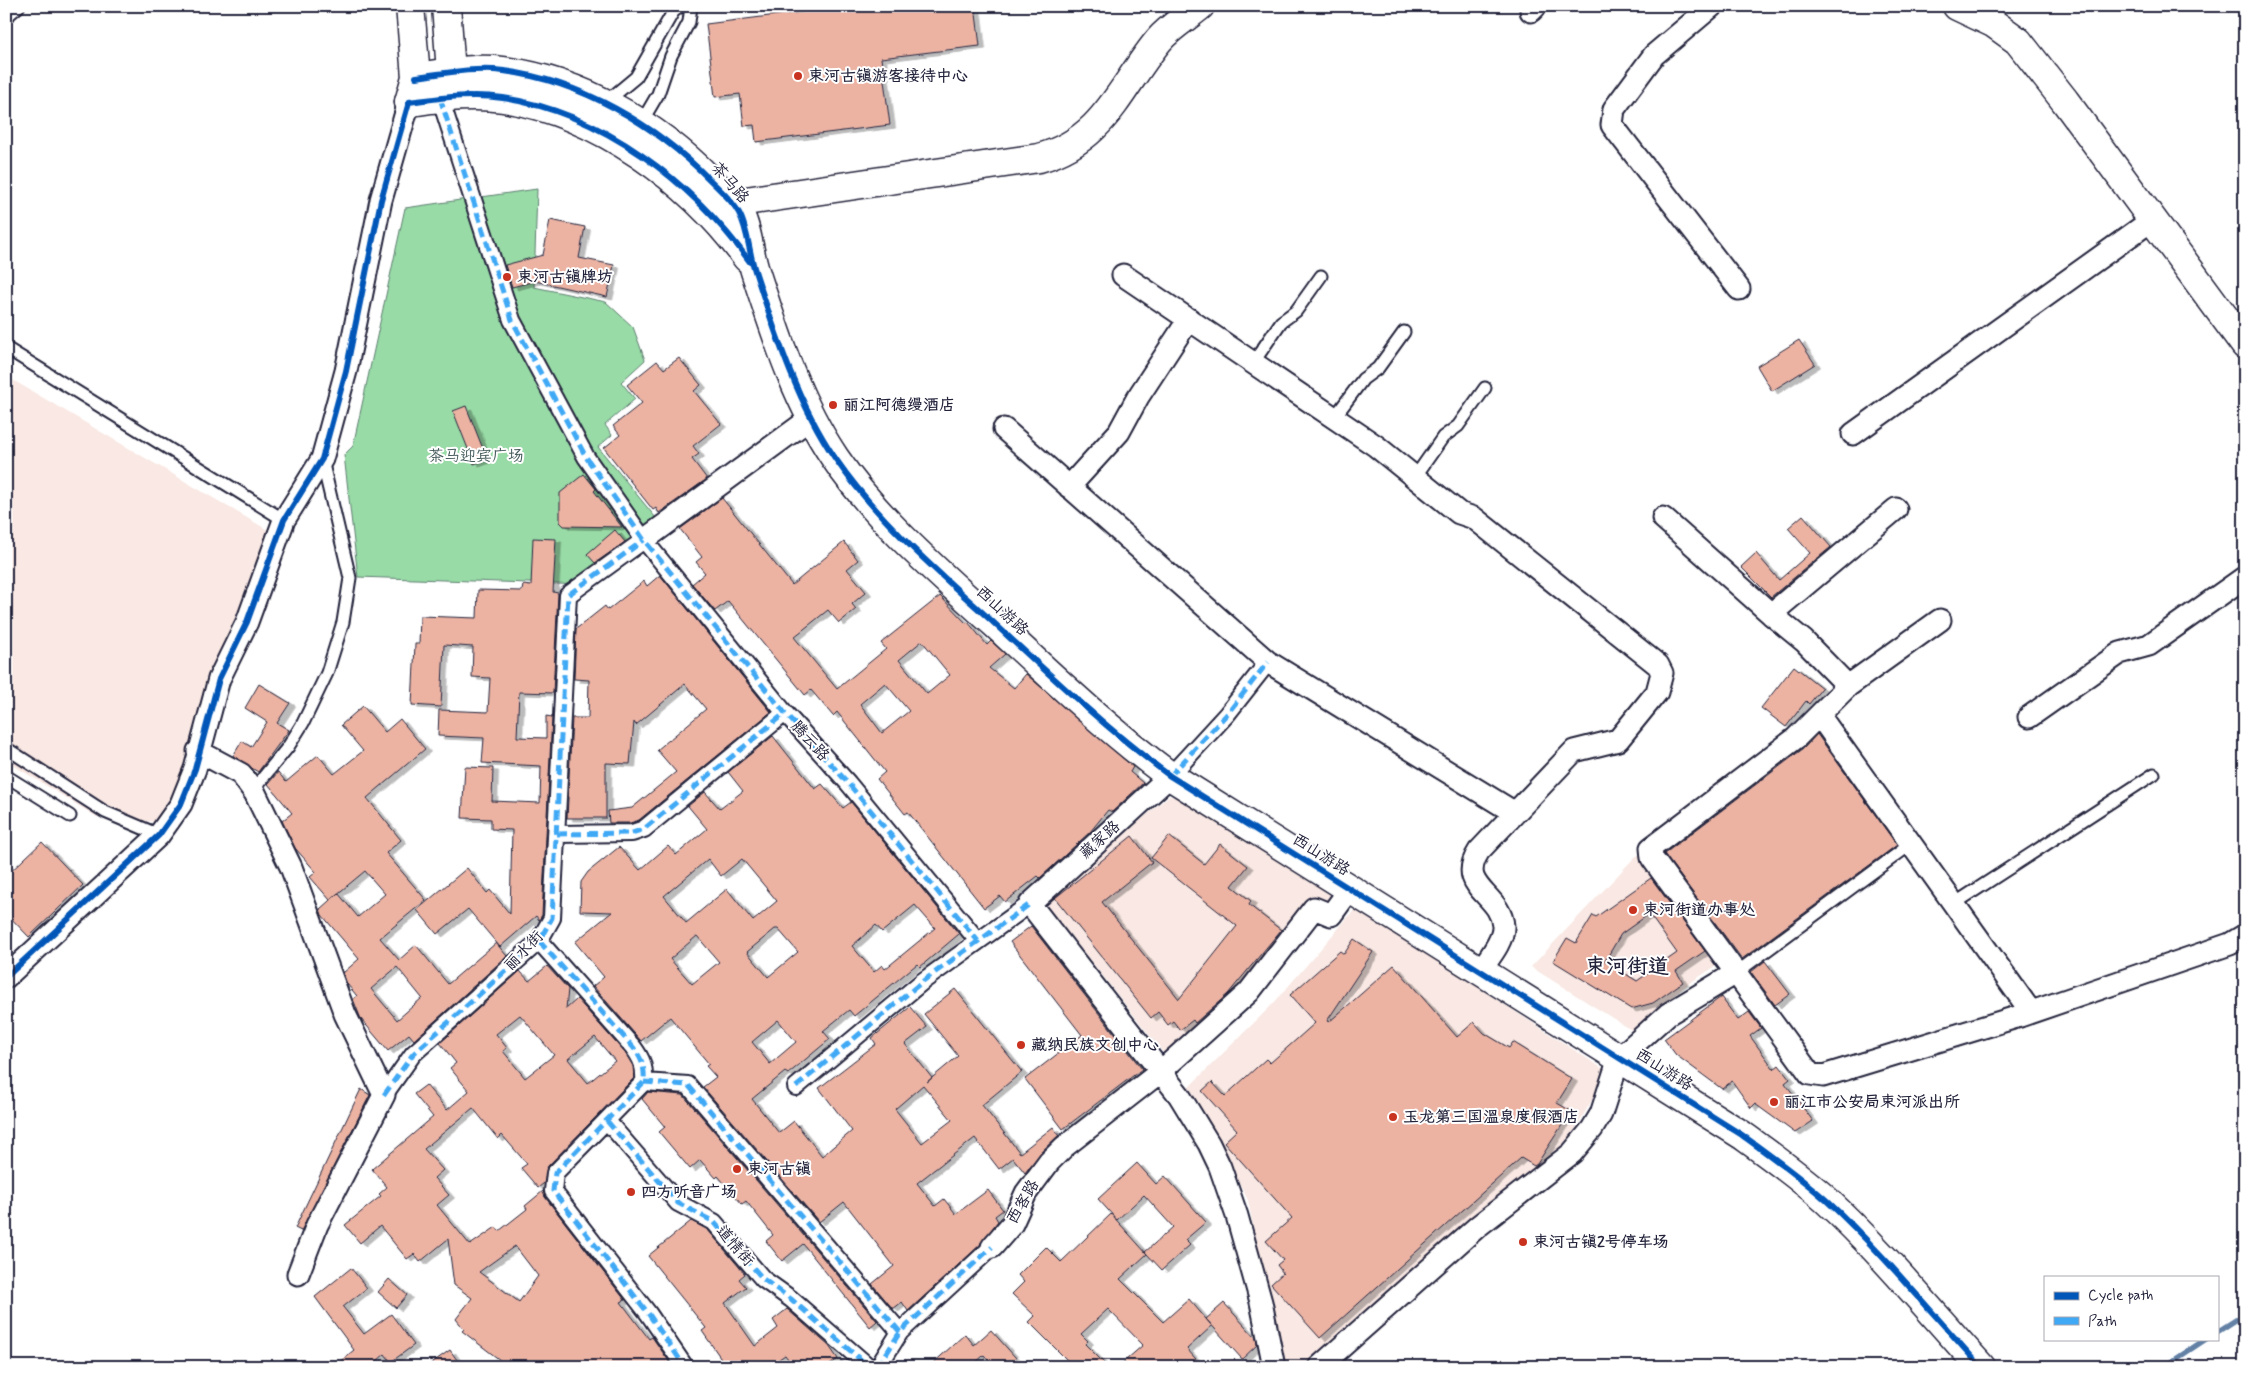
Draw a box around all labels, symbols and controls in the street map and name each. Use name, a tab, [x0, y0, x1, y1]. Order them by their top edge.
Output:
place label: 束河古镇游客接待中心	[808, 66, 968, 87]
marker: 束河古镇游客接待中心	[792, 70, 804, 82]
street label: 茶马路	[706, 158, 754, 208]
place label: 束河古镇牌坊	[517, 267, 613, 288]
marker: 束河古镇牌坊	[501, 271, 513, 283]
place label: 丽江阿德缦酒店	[843, 395, 955, 416]
marker: 丽江阿德缦酒店	[827, 399, 839, 411]
park label: 茶马迎宾广场	[428, 446, 524, 467]
street label: 西山游路	[971, 581, 1033, 641]
street label: 腾云路	[786, 716, 834, 766]
street label: 藏家路	[1075, 816, 1125, 864]
street label: 西山游路	[1288, 829, 1354, 881]
place label: 束河街道办事处	[1643, 900, 1756, 921]
marker: 束河街道办事处	[1627, 904, 1639, 916]
street label: 丽水街	[500, 926, 548, 976]
district label: 束河街道	[1585, 953, 1669, 981]
place label: 藏纳民族文创中心	[1031, 1035, 1159, 1056]
marker: 藏纳民族文创中心	[1015, 1039, 1027, 1051]
street label: 西山游路	[1631, 1044, 1697, 1096]
place label: 丽江市公安局束河派出所	[1784, 1092, 1960, 1113]
marker: 丽江市公安局束河派出所	[1768, 1096, 1780, 1108]
place label: 玉龙第三国温泉度假酒店	[1403, 1107, 1579, 1128]
marker: 玉龙第三国温泉度假酒店	[1387, 1111, 1399, 1123]
place label: 束河古镇	[747, 1159, 811, 1180]
marker: 束河古镇	[731, 1163, 743, 1175]
street label: 西客路	[1002, 1176, 1044, 1228]
place label: 四方听音广场	[641, 1182, 737, 1203]
marker: 四方听音广场	[625, 1186, 637, 1198]
street label: 道情街	[711, 1221, 759, 1271]
place label: 束河古镇2号停车场	[1533, 1232, 1669, 1253]
marker: 束河古镇2号停车场	[1517, 1236, 1529, 1248]
legend	[2044, 1276, 2218, 1340]
text: Cycle path	[2088, 1286, 2153, 1306]
text: Path	[2088, 1312, 2117, 1332]

